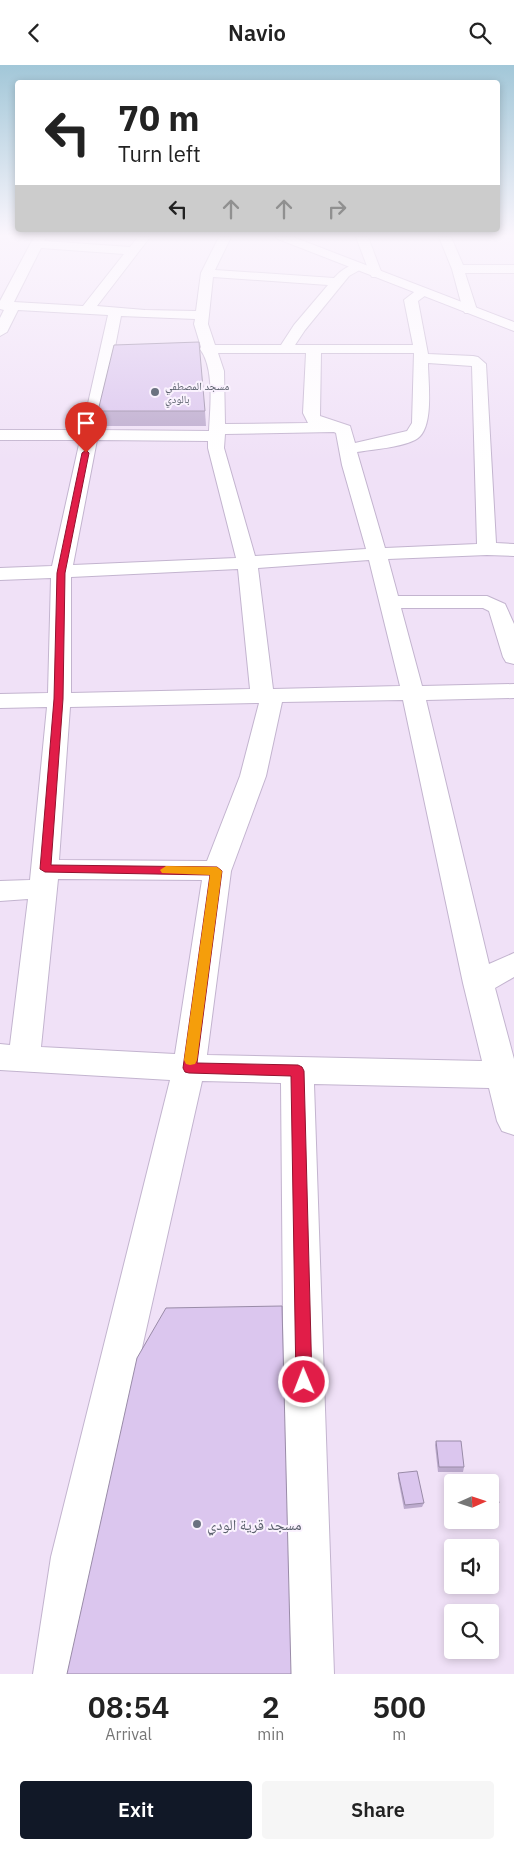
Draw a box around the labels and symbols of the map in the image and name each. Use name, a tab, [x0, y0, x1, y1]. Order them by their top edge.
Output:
place label: مسجد المصطفي بالودي	[165, 379, 229, 408]
marker: مسجد المصطفي بالودي	[149, 386, 161, 398]
pin	[65, 402, 107, 453]
position arrow	[277, 1355, 329, 1407]
north arrow	[444, 1474, 499, 1529]
place label: مسجد قرية الودي	[207, 1515, 302, 1536]
marker: مسجد قرية الودي	[191, 1518, 203, 1530]

